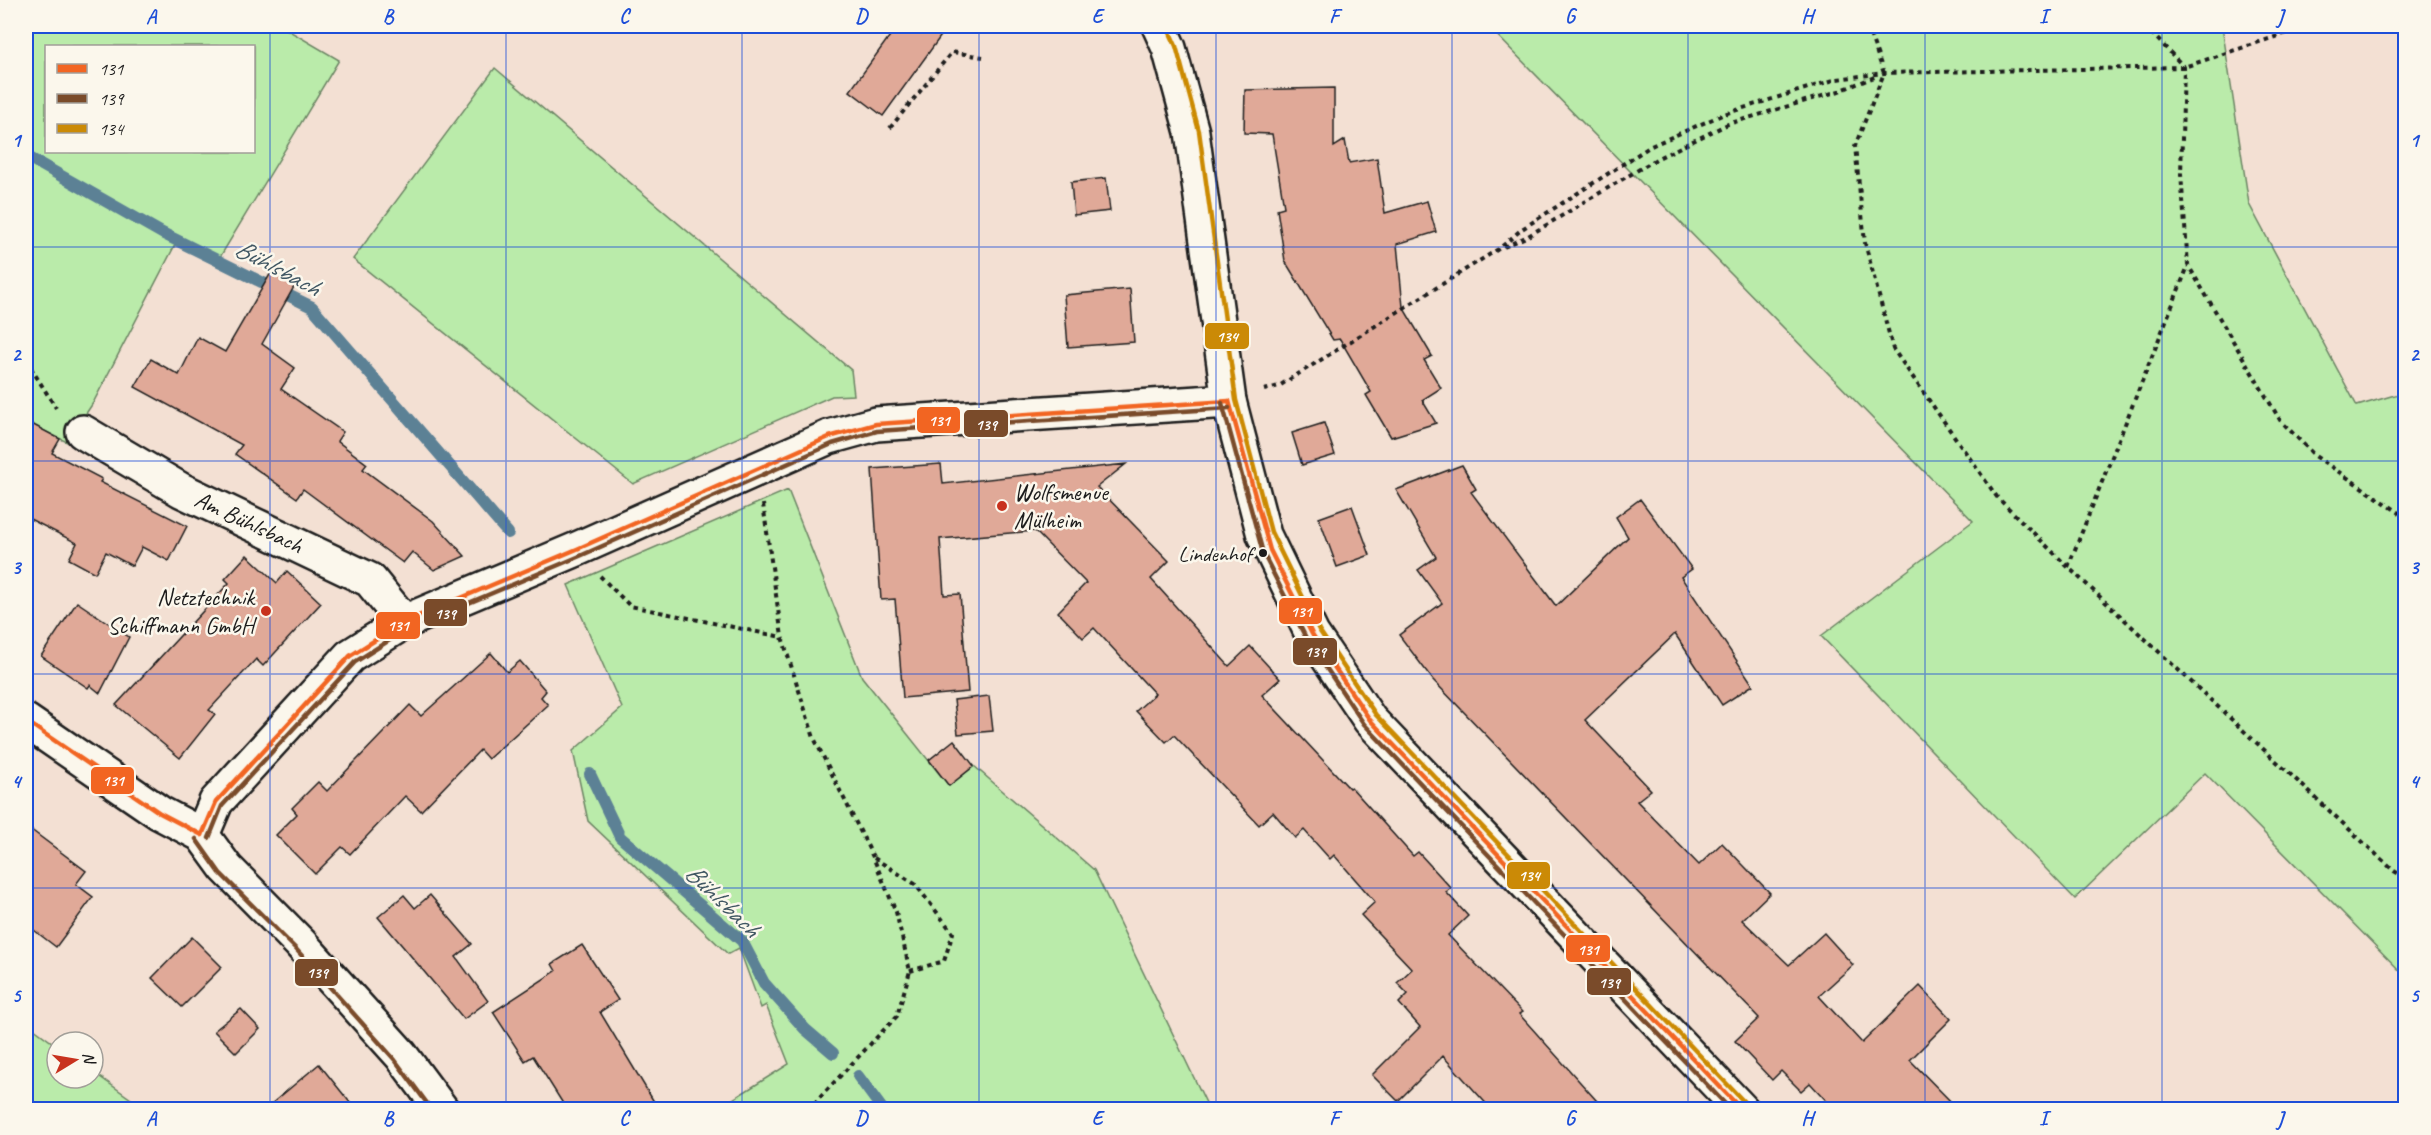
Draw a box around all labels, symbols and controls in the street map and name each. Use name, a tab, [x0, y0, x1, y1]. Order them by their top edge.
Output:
text: A	[146, 4, 158, 29]
text: B	[383, 4, 395, 29]
text: C	[619, 4, 631, 29]
text: D	[855, 4, 869, 29]
text: E	[1092, 4, 1106, 29]
text: F	[1329, 4, 1343, 29]
text: G	[1565, 4, 1578, 29]
text: H	[1801, 4, 1816, 29]
text: I	[2039, 4, 2052, 29]
text: J	[2275, 4, 2287, 29]
legend	[45, 45, 255, 153]
text: 131	[99, 58, 124, 80]
text: 139	[99, 88, 125, 110]
text: 134	[99, 118, 125, 140]
text: 1	[12, 128, 23, 153]
text: 1	[2410, 128, 2421, 153]
water label: Bühlsbach	[229, 231, 328, 305]
line badge: 134	[1204, 322, 1250, 350]
text: 134	[1216, 327, 1240, 347]
text: 2	[12, 342, 23, 367]
text: 2	[2410, 342, 2421, 367]
line badge: 131	[916, 406, 961, 434]
line badge: 139	[963, 409, 1009, 438]
text: 131	[928, 411, 952, 431]
text: 139	[975, 415, 999, 435]
place label: Wolfsmenue Mülheim	[1014, 477, 1110, 535]
street label: Am Bühlsbach	[190, 484, 309, 561]
marker: Wolfsmenue Mülheim	[995, 499, 1009, 513]
place label: Lindenhof	[1178, 540, 1257, 568]
marker: Lindenhof	[1257, 547, 1269, 559]
text: 3	[12, 555, 23, 580]
text: 3	[2410, 555, 2421, 580]
place label: Netztechnik Schiffmann GmbH	[107, 582, 257, 640]
line badge: 131	[1278, 597, 1323, 625]
line badge: 139	[423, 598, 468, 627]
text: 131	[1290, 602, 1314, 622]
marker: Netztechnik Schiffmann GmbH	[259, 604, 273, 618]
text: 139	[434, 604, 458, 624]
line badge: 131	[375, 611, 421, 640]
text: 131	[387, 616, 411, 636]
line badge: 139	[1292, 637, 1338, 666]
text: 139	[1304, 642, 1328, 662]
line badge: 131	[90, 766, 135, 795]
text: 4	[12, 769, 24, 794]
text: 4	[2410, 769, 2422, 794]
text: 131	[102, 771, 126, 791]
water label: Bühlsbach	[678, 857, 769, 946]
line badge: 134	[1506, 861, 1551, 890]
text: 134	[1518, 866, 1542, 886]
line badge: 131	[1565, 934, 1611, 963]
text: 131	[1577, 940, 1601, 960]
line badge: 139	[294, 958, 339, 987]
text: 139	[306, 963, 330, 983]
line badge: 139	[1586, 967, 1632, 996]
text: 139	[1598, 973, 1622, 993]
text: 5	[12, 983, 23, 1008]
text: 5	[2410, 983, 2421, 1008]
north arrow	[45, 1030, 105, 1090]
text: N	[78, 1051, 100, 1067]
text: A	[146, 1106, 158, 1131]
text: B	[383, 1106, 395, 1131]
text: C	[619, 1106, 631, 1131]
text: D	[855, 1106, 869, 1131]
text: E	[1092, 1106, 1106, 1131]
text: F	[1329, 1106, 1343, 1131]
text: G	[1565, 1106, 1578, 1131]
text: H	[1801, 1106, 1816, 1131]
text: I	[2039, 1106, 2052, 1131]
text: J	[2275, 1106, 2287, 1131]

